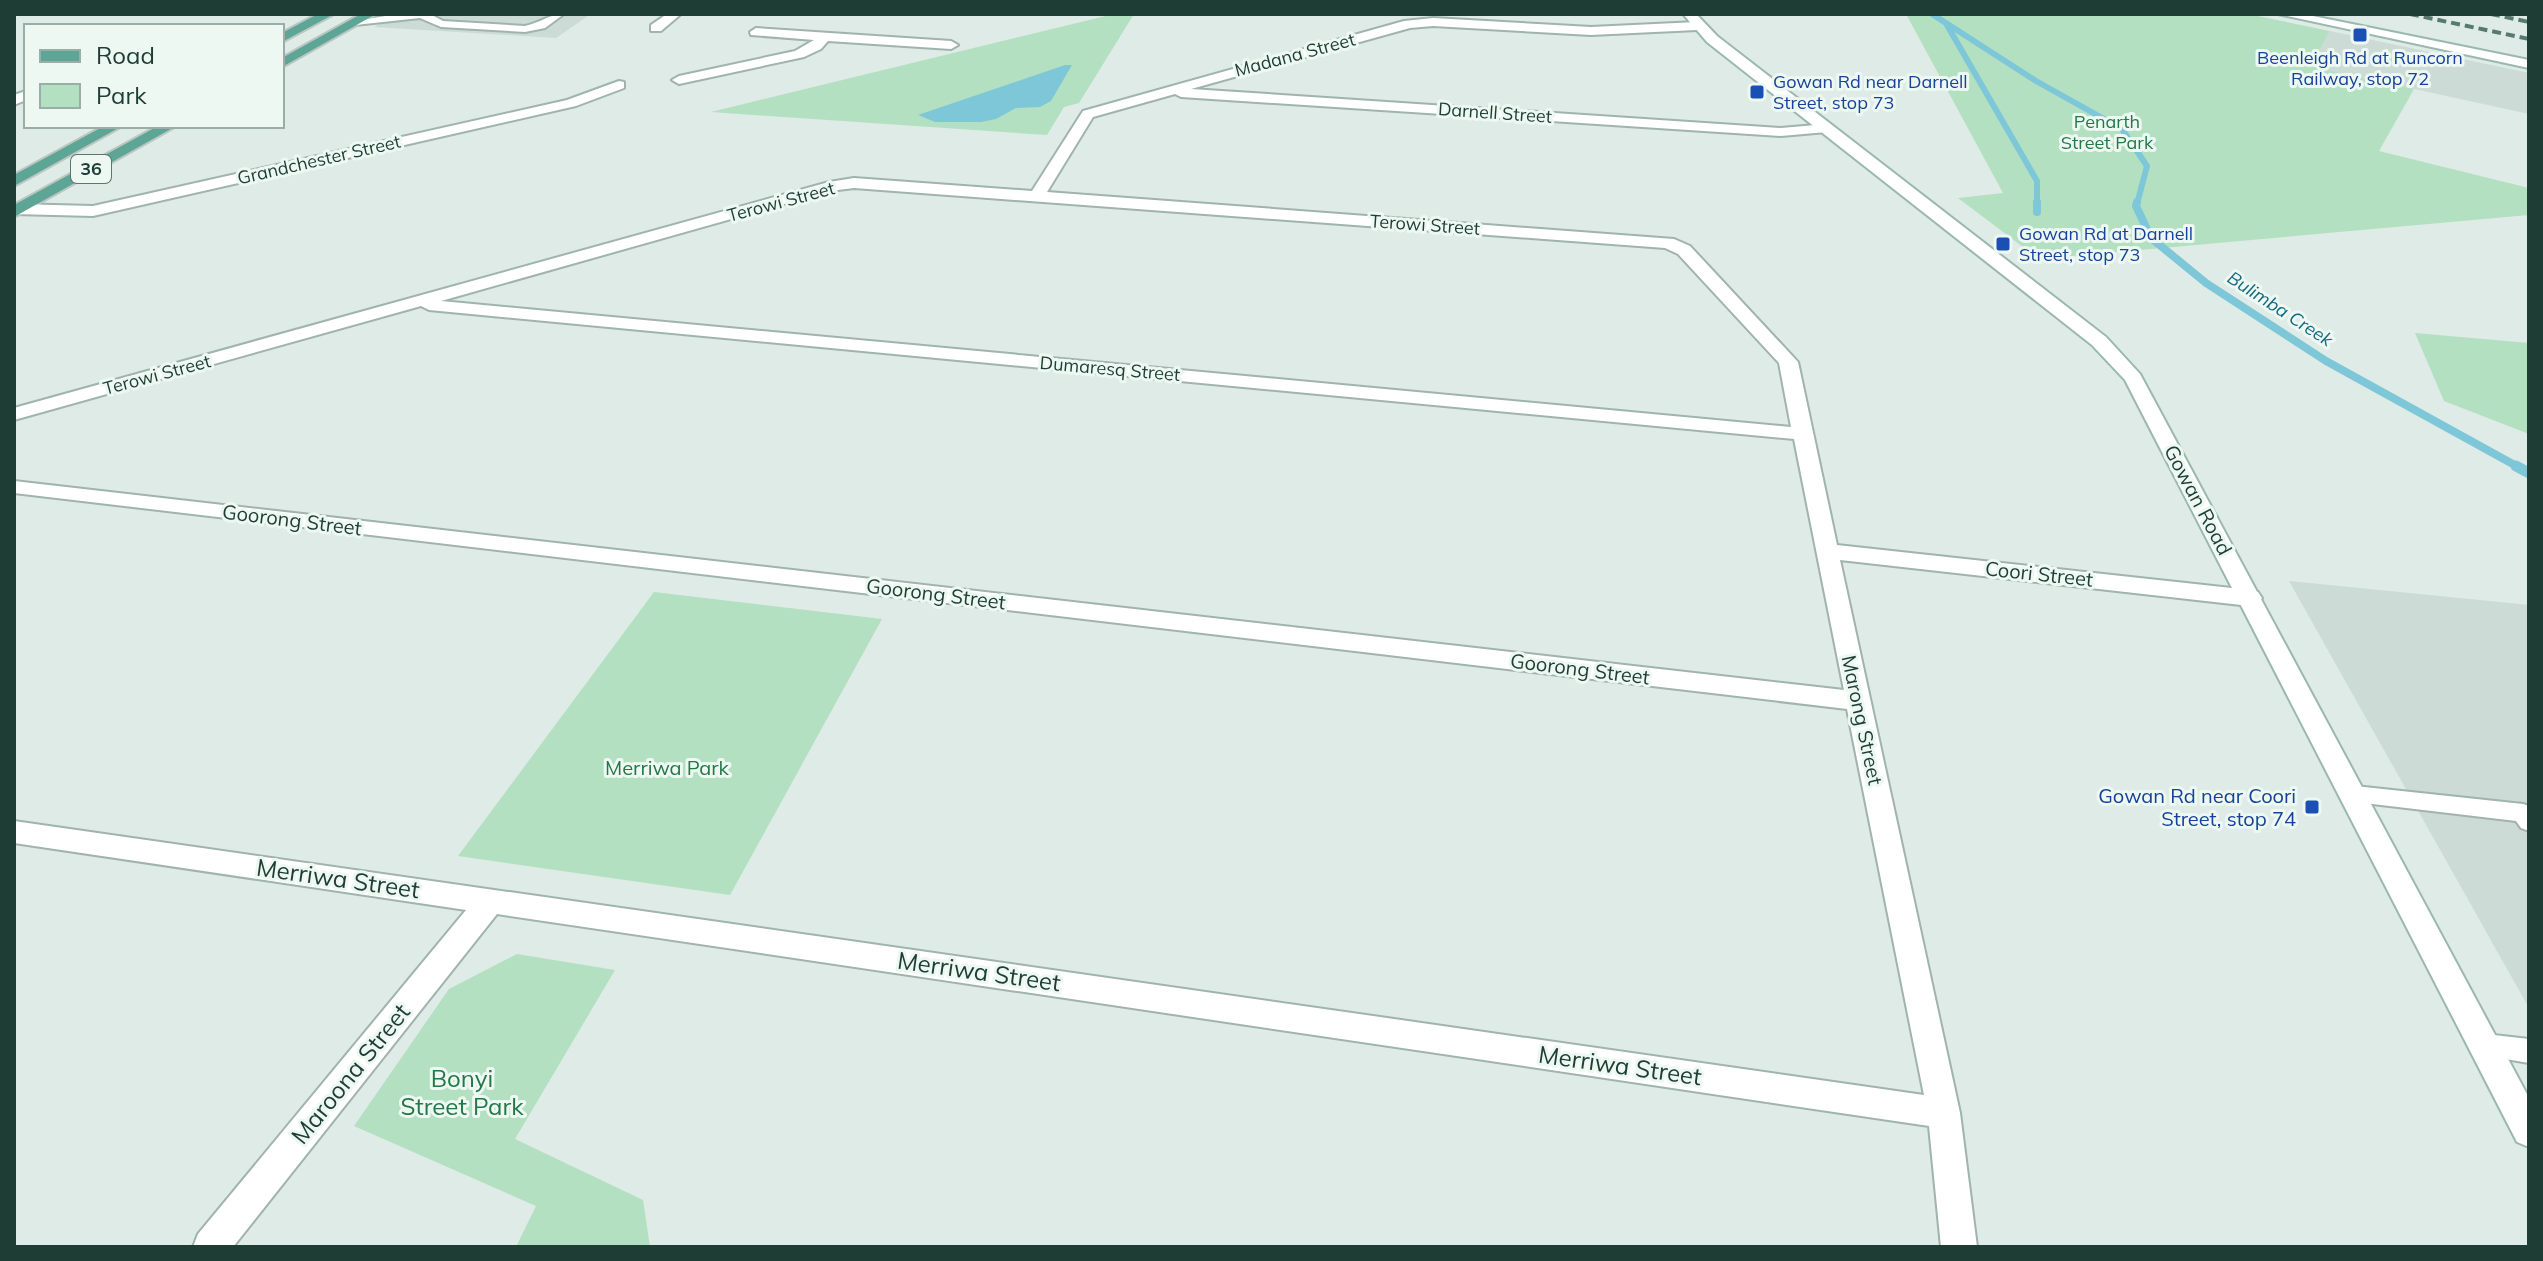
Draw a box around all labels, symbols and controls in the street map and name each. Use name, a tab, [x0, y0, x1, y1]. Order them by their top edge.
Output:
legend	[24, 24, 284, 128]
marker: Beenleigh Rd at Runcorn Railway, stop 72	[2351, 26, 2369, 44]
street label: Madana Street	[1232, 27, 1358, 82]
text: Road	[96, 40, 155, 70]
place label: Beenleigh Rd at Runcorn Railway, stop 72	[2257, 46, 2463, 90]
place label: Gowan Rd near Darnell Street, stop 73	[1773, 70, 1968, 114]
text: Park	[96, 80, 147, 110]
marker: Gowan Rd near Darnell Street, stop 73	[1748, 83, 1766, 101]
street label: Darnell Street	[1437, 97, 1553, 128]
park label: Penarth Street Park	[2061, 110, 2154, 154]
street label: Grandchester Street	[235, 130, 403, 189]
road number: 36	[71, 155, 111, 183]
street label: Terowi Street	[725, 176, 837, 227]
street label: Terowi Street	[1369, 209, 1481, 240]
place label: Gowan Rd at Darnell Street, stop 73	[2019, 222, 2193, 266]
marker: Gowan Rd at Darnell Street, stop 73	[1994, 235, 2012, 253]
water label: Bulimba Creek	[2223, 266, 2338, 352]
street label: Terowi Street	[101, 349, 213, 400]
street label: Dumaresq Street	[1039, 351, 1181, 386]
street label: Gowan Road	[2159, 440, 2238, 559]
street label: Goorong Street	[221, 499, 363, 540]
street label: Coori Street	[1984, 555, 2094, 592]
street label: Goorong Street	[865, 573, 1007, 614]
street label: Goorong Street	[1509, 648, 1651, 689]
street label: Marong Street	[1837, 653, 1888, 787]
park label: Merriwa Park	[605, 755, 730, 780]
place label: Gowan Rd near Coori Street, stop 74	[2098, 783, 2296, 831]
marker: Gowan Rd near Coori Street, stop 74	[2303, 798, 2321, 816]
street label: Merriwa Street	[255, 852, 422, 904]
street label: Merriwa Street	[896, 945, 1063, 997]
street label: Maroona Street	[284, 997, 416, 1150]
street label: Merriwa Street	[1537, 1039, 1704, 1091]
park label: Bonyi Street Park	[400, 1063, 524, 1121]

